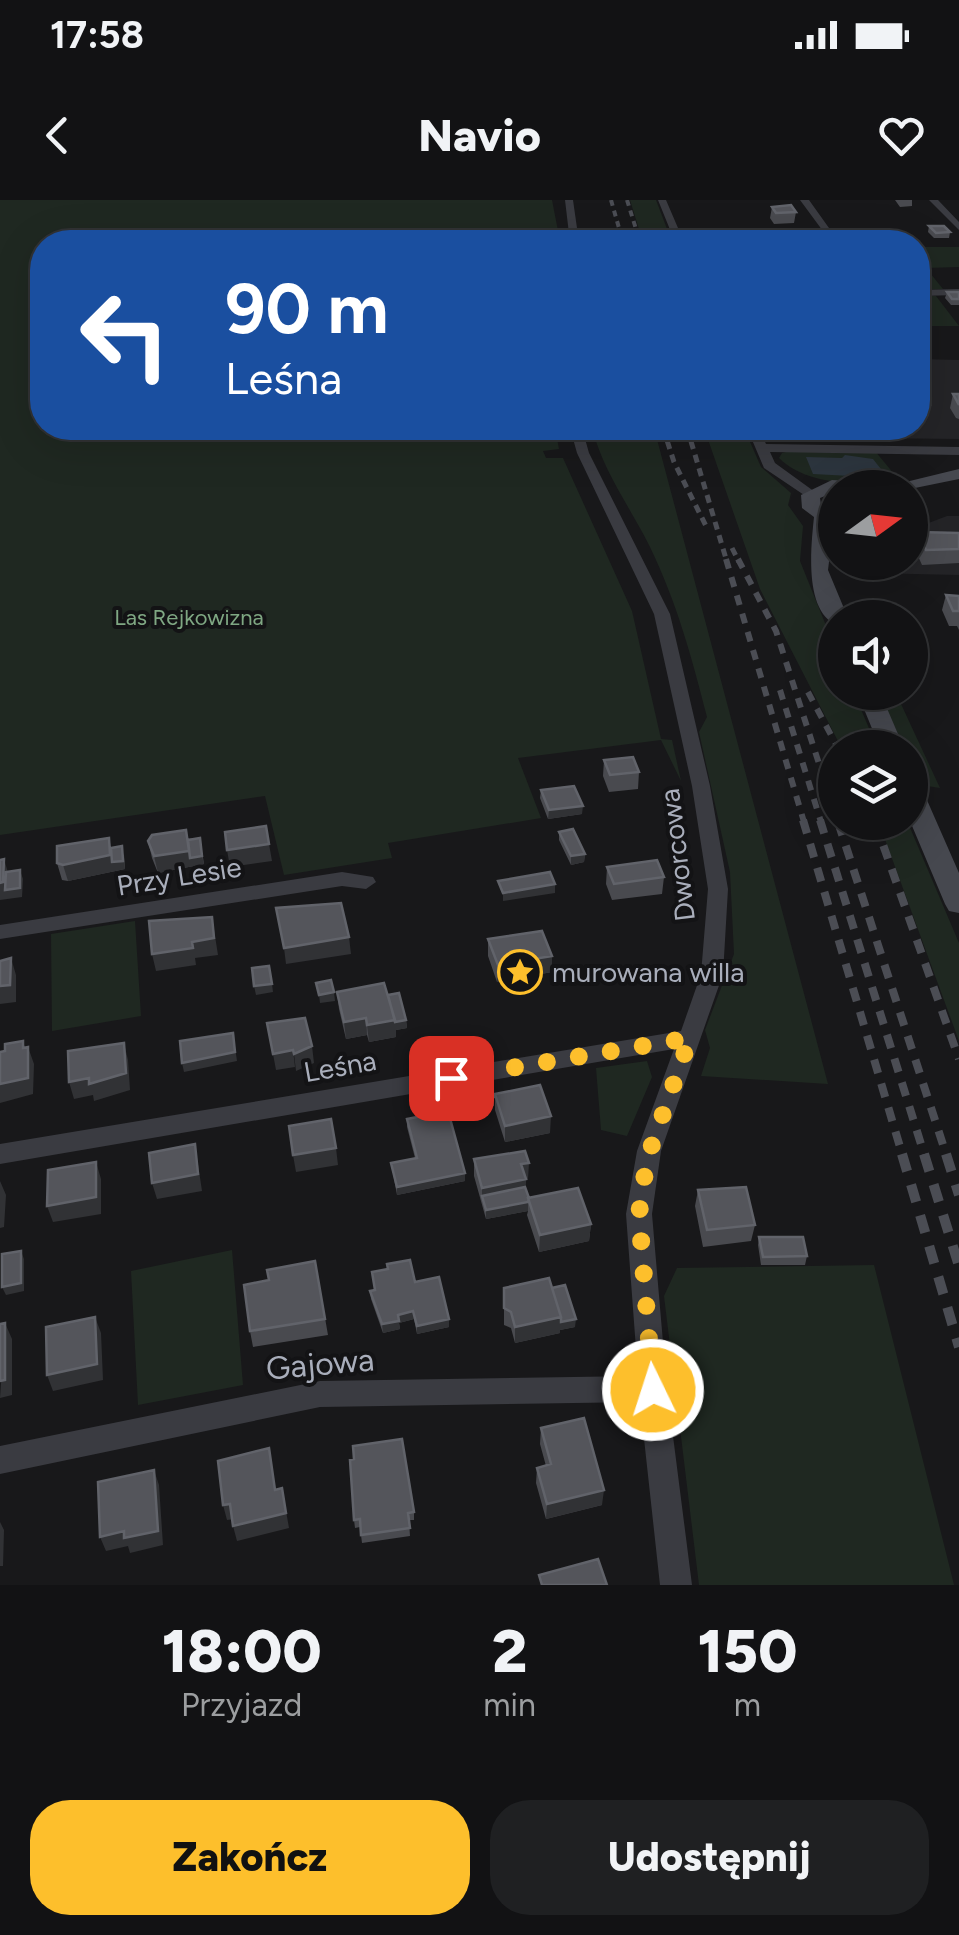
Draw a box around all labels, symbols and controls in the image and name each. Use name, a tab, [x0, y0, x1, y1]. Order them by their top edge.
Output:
text: 17:58	[50, 12, 144, 58]
icon: back	[30, 108, 85, 163]
text: Navio	[418, 108, 541, 162]
icon: heart	[874, 108, 929, 163]
text: 90 m	[225, 266, 389, 351]
icon: left	[60, 270, 190, 400]
text: Leśna	[225, 351, 342, 405]
north arrow	[818, 470, 928, 580]
map controls	[818, 470, 928, 840]
button: sound	[818, 600, 928, 710]
park label: Las Rejkowizna	[114, 604, 264, 631]
button: layers	[818, 730, 928, 840]
street label: Dworcowa	[652, 787, 702, 923]
street label: Przy Lesie	[114, 849, 244, 903]
place icon: murowana willa	[497, 949, 543, 995]
place label: murowana willa	[552, 955, 745, 989]
pin	[409, 1036, 494, 1121]
street label: Leśna	[301, 1043, 379, 1089]
icon: arrive	[424, 1051, 479, 1106]
position arrow	[601, 1338, 705, 1442]
street label: Gajowa	[264, 1340, 376, 1388]
text: 18:00	[162, 1615, 322, 1687]
text: 2	[492, 1615, 527, 1687]
text: 150	[698, 1615, 797, 1687]
text: Przyjazd	[181, 1686, 302, 1724]
text: min	[483, 1686, 536, 1724]
text: m	[734, 1686, 761, 1724]
button: Zakończ	[30, 1800, 470, 1915]
button: Udostępnij	[490, 1800, 929, 1915]

